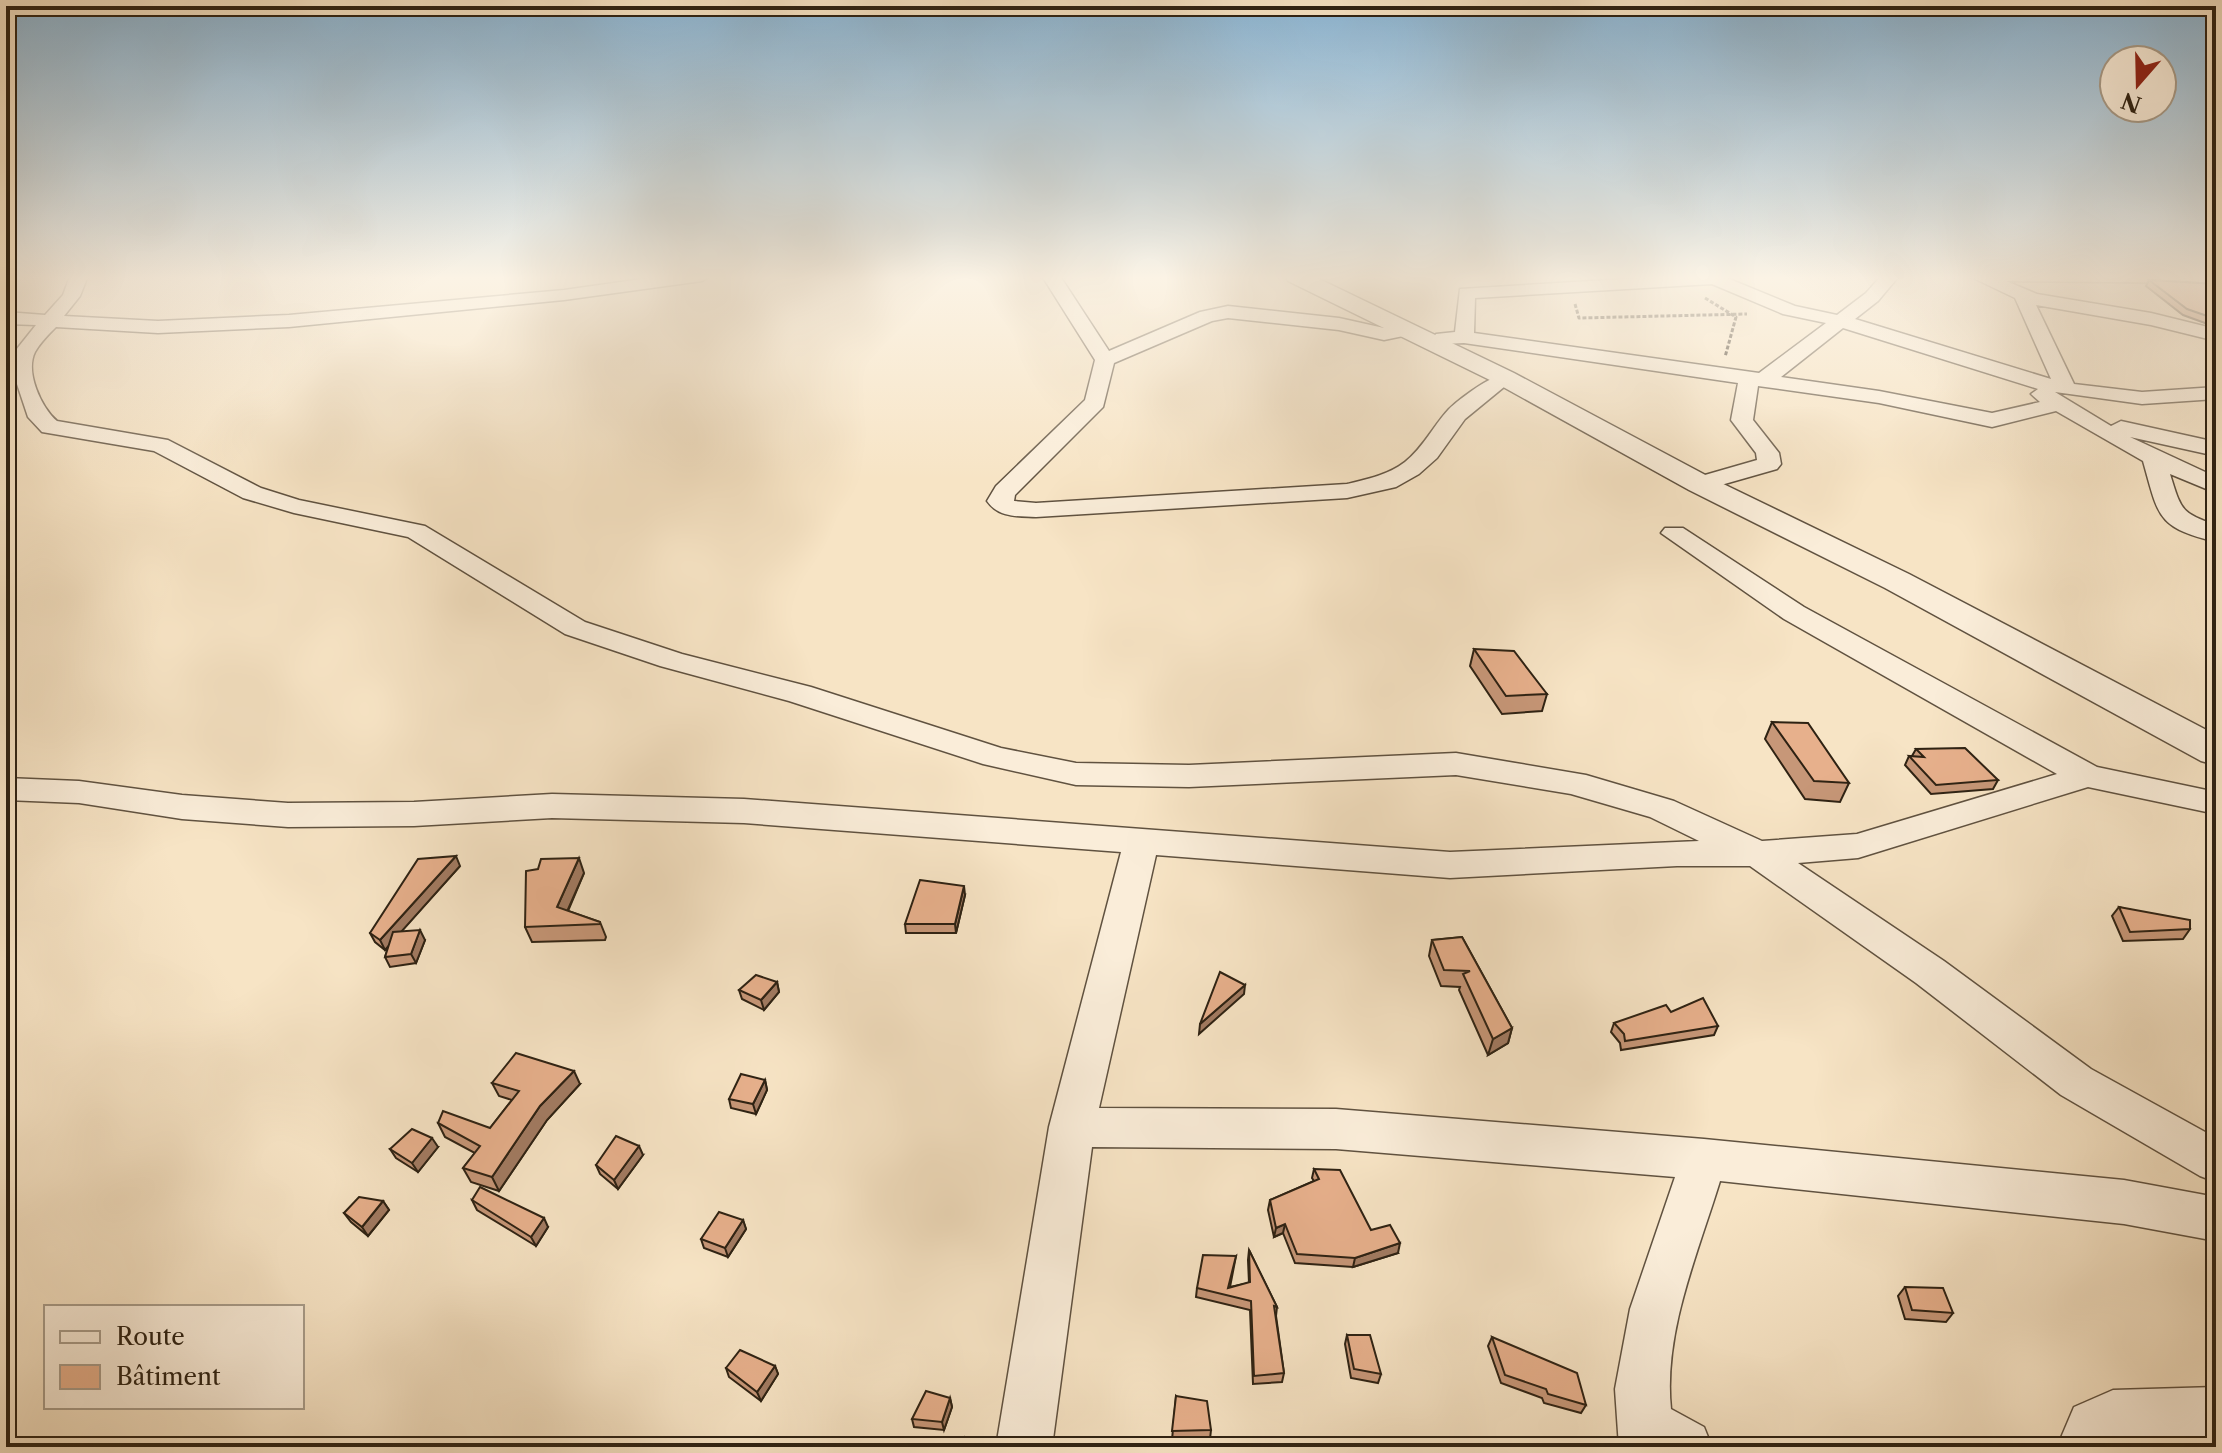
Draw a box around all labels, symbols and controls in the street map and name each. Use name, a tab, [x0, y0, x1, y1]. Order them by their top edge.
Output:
north arrow	[2098, 44, 2178, 124]
text: N	[2118, 86, 2145, 118]
legend	[44, 1305, 304, 1409]
text: Route	[116, 1322, 185, 1351]
text: Bâtiment	[116, 1362, 221, 1391]

